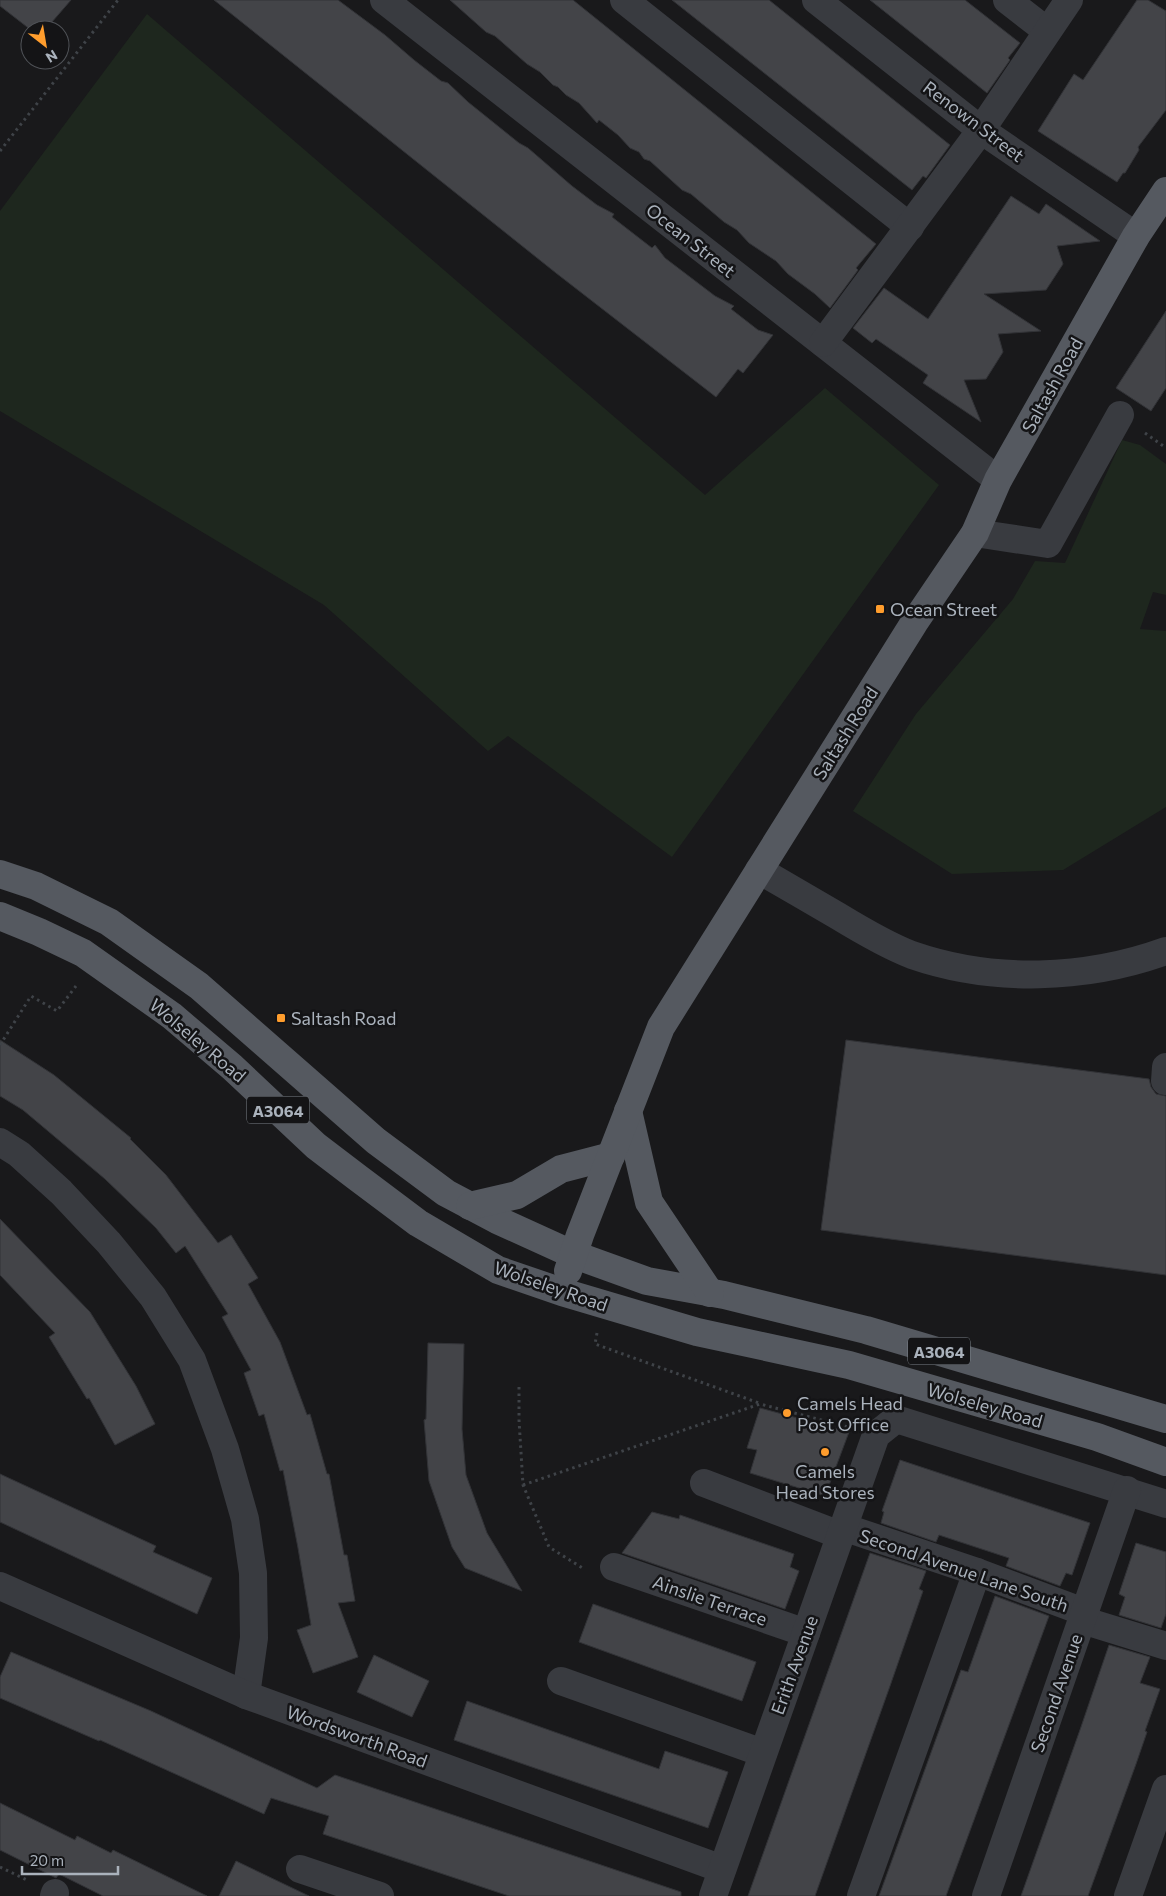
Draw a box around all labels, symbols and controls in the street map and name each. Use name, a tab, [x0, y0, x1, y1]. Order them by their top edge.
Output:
north arrow	[20, 20, 70, 70]
text: N	[43, 47, 61, 67]
street label: Renown Street	[919, 76, 1029, 166]
street label: Ocean Street	[642, 198, 740, 282]
street label: Saltash Road	[1017, 334, 1087, 436]
place label: Ocean Street	[890, 598, 997, 620]
marker: Ocean Street	[874, 603, 886, 615]
street label: Saltash Road	[808, 683, 882, 783]
street label: Wolseley Road	[145, 993, 251, 1087]
place label: Saltash Road	[291, 1007, 396, 1029]
marker: Saltash Road	[275, 1012, 287, 1024]
road number: A3064	[247, 1096, 309, 1124]
street label: Wolseley Road	[491, 1256, 611, 1316]
road number: A3064	[908, 1338, 970, 1364]
street label: Wolseley Road	[925, 1378, 1045, 1432]
place label: Camels Head Post Office	[797, 1392, 903, 1435]
marker: Camels Head Post Office	[781, 1407, 793, 1419]
marker: Camels Head Stores	[819, 1446, 831, 1458]
place label: Camels Head Stores	[775, 1460, 875, 1503]
street label: Second Avenue Lane South	[857, 1524, 1071, 1616]
street label: Ainslie Terrace	[650, 1570, 770, 1630]
street label: Erith Avenue	[766, 1613, 822, 1717]
street label: Second Avenue	[1025, 1631, 1087, 1755]
street label: Wordsworth Road	[284, 1700, 430, 1772]
scale bar	[22, 1844, 119, 1876]
text: 20 m	[30, 1851, 64, 1869]

